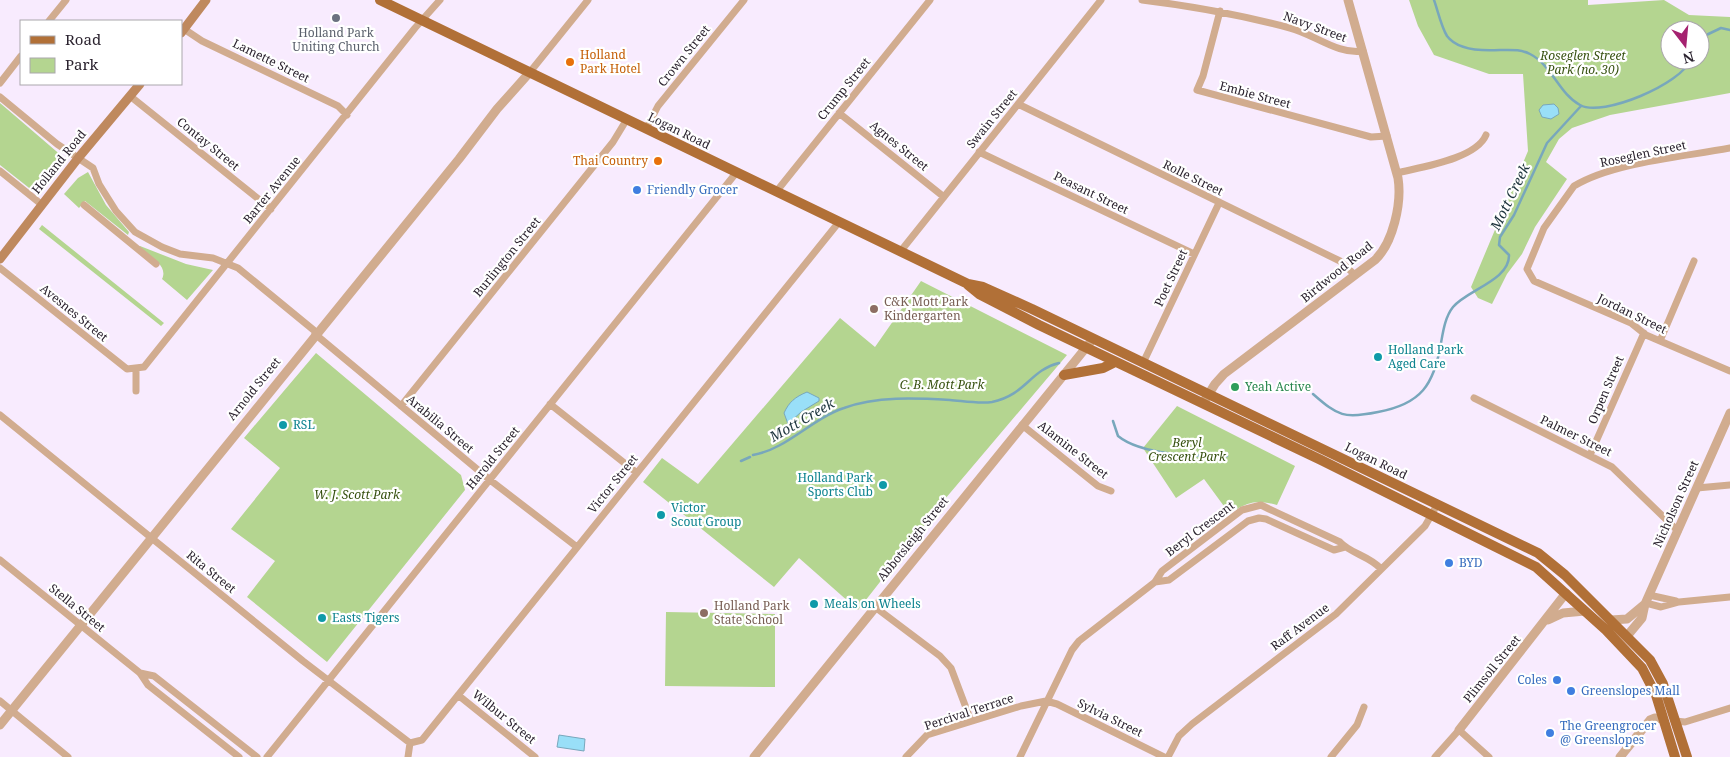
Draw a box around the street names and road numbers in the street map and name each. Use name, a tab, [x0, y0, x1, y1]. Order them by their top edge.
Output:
street label: Navy Street	[1281, 7, 1349, 46]
street label: Crown Street	[654, 21, 714, 90]
street label: Lamette Street	[230, 35, 312, 86]
street label: Crump Street	[813, 54, 874, 124]
street label: Embie Street	[1218, 77, 1293, 112]
street label: Swain Street	[962, 85, 1021, 152]
street label: Logan Road	[645, 108, 714, 153]
street label: Contay Street	[173, 113, 243, 174]
street label: Agnes Street	[866, 117, 932, 175]
street label: Holland Road	[28, 126, 90, 197]
street label: Roseglen Street	[1598, 136, 1687, 171]
street label: Barter Avenue	[239, 152, 304, 227]
street label: Rolle Street	[1160, 156, 1226, 199]
street label: Peasant Street	[1051, 167, 1131, 218]
street label: Burlington Street	[469, 213, 544, 300]
street label: Birdwood Road	[1297, 237, 1377, 306]
street label: Poet Street	[1150, 246, 1191, 309]
street label: Avesnes Street	[37, 280, 112, 345]
street label: Jordan Street	[1594, 289, 1670, 338]
street label: Orpen Street	[1584, 353, 1628, 427]
street label: Arnold Street	[223, 354, 284, 424]
street label: Arabilia Street	[403, 391, 477, 457]
street label: Palmer Street	[1538, 411, 1615, 460]
street label: Alamine Street	[1035, 417, 1112, 482]
street label: Harold Street	[462, 423, 523, 493]
street label: Logan Road	[1342, 438, 1411, 483]
street label: Victor Street	[584, 451, 642, 517]
street label: Nicholson Street	[1649, 457, 1702, 550]
street label: Abbotsleigh Street	[873, 493, 952, 585]
street label: Beryl Crescent	[1162, 497, 1238, 560]
street label: Rita Street	[183, 546, 240, 597]
street label: Stella Street	[46, 580, 109, 636]
street label: Raff Avenue	[1267, 599, 1332, 654]
street label: Plimsoll Street	[1459, 631, 1524, 706]
street label: Wilbur Street	[469, 686, 540, 748]
street label: Percival Terrace	[922, 689, 1016, 734]
street label: Sylvia Street	[1075, 694, 1146, 741]

